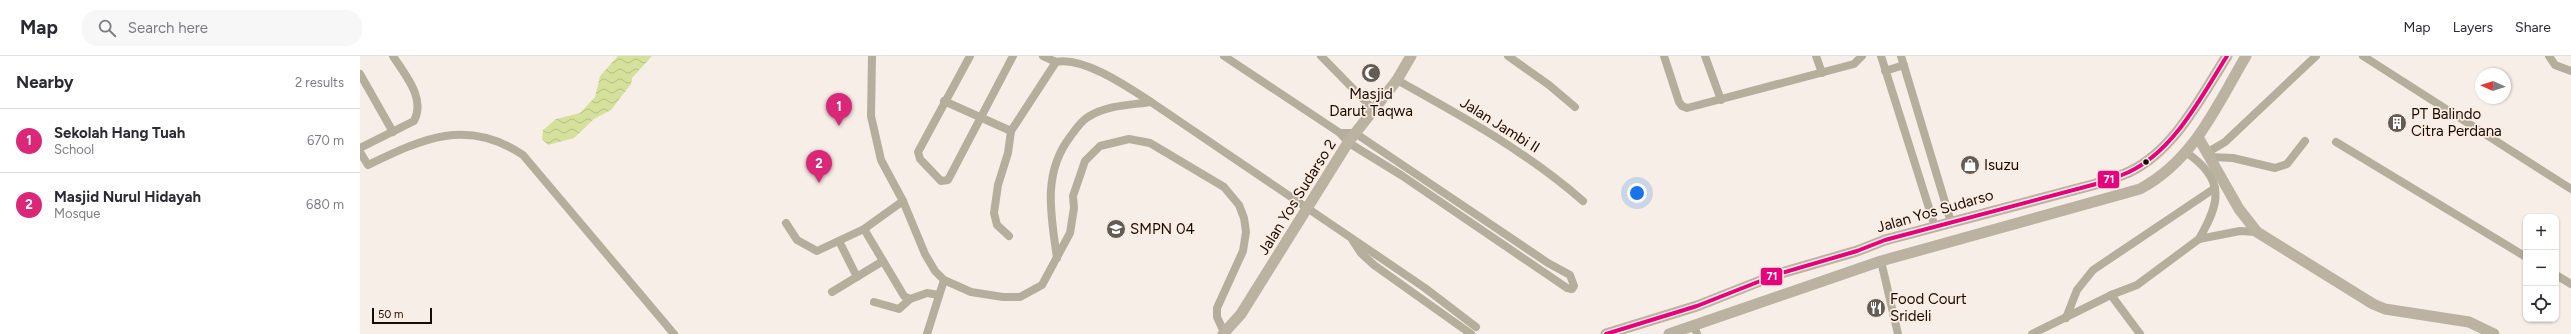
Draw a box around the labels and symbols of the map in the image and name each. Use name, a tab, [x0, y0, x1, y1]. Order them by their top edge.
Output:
mosque icon: Masjid Darut Taqwa	[1360, 62, 1382, 84]
north arrow	[2475, 68, 2511, 104]
place label: Masjid Darut Taqwa	[1329, 85, 1413, 120]
pin: 1	[826, 93, 852, 126]
street label: Jalan Jambi II	[1457, 93, 1543, 157]
place label: PT Balindo Citra Perdana	[2411, 105, 2502, 140]
building icon: PT Balindo Citra Perdana	[2386, 112, 2408, 134]
street label: Jalan Yos Sudarso 2	[1254, 136, 1340, 258]
pin: 2	[806, 150, 832, 183]
shop icon: Isuzu	[1959, 154, 1981, 176]
place label: Isuzu	[1984, 156, 2019, 174]
unlabelled marker	[2141, 157, 2151, 167]
line badge: 71	[2097, 170, 2120, 189]
text: 71	[2104, 173, 2114, 186]
your location	[1627, 183, 1647, 203]
street label: Jalan Yos Sudarso	[1874, 186, 1996, 236]
school or university icon: SMPN 04	[1105, 218, 1127, 240]
place label: SMPN 04	[1130, 220, 1195, 238]
line badge: 71	[1760, 267, 1783, 286]
text: 71	[1767, 270, 1777, 283]
place label: Food Court Srideli	[1890, 290, 1967, 325]
restaurant icon: Food Court Srideli	[1865, 297, 1887, 319]
scale bar	[372, 306, 432, 325]

